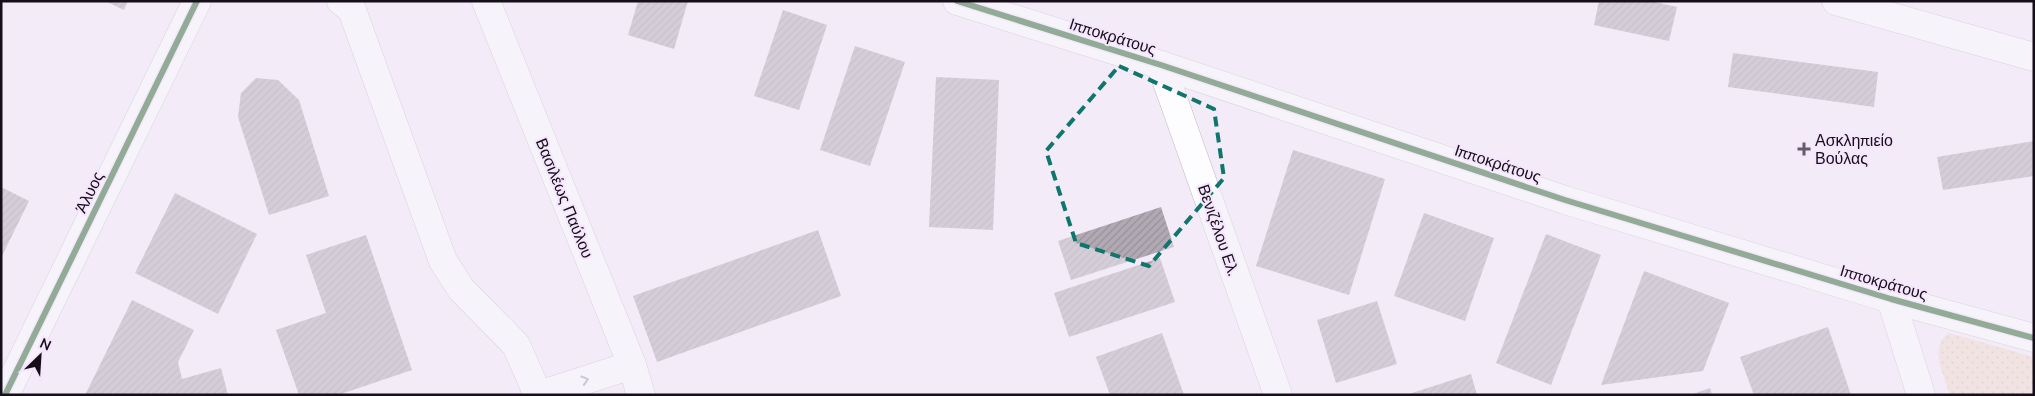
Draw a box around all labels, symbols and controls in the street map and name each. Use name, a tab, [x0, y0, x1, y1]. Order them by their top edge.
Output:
street label: Ιπποκράτους	[1066, 13, 1159, 61]
place label: Ασκληπιείο Βούλας	[1815, 130, 1893, 170]
street label: Βασιλέως Παύλου	[530, 135, 598, 262]
street label: Ιπποκράτους	[1452, 140, 1544, 188]
marker: Ασκληπιείο Βούλας	[1797, 142, 1811, 156]
street label: Άλυος	[70, 168, 109, 217]
street label: Βενιζέλου Ελ.	[1192, 182, 1244, 279]
street label: Ιπποκράτους	[1837, 260, 1930, 306]
north arrow	[15, 331, 65, 381]
text: N	[37, 334, 54, 355]
one-way arrow	[581, 375, 589, 385]

